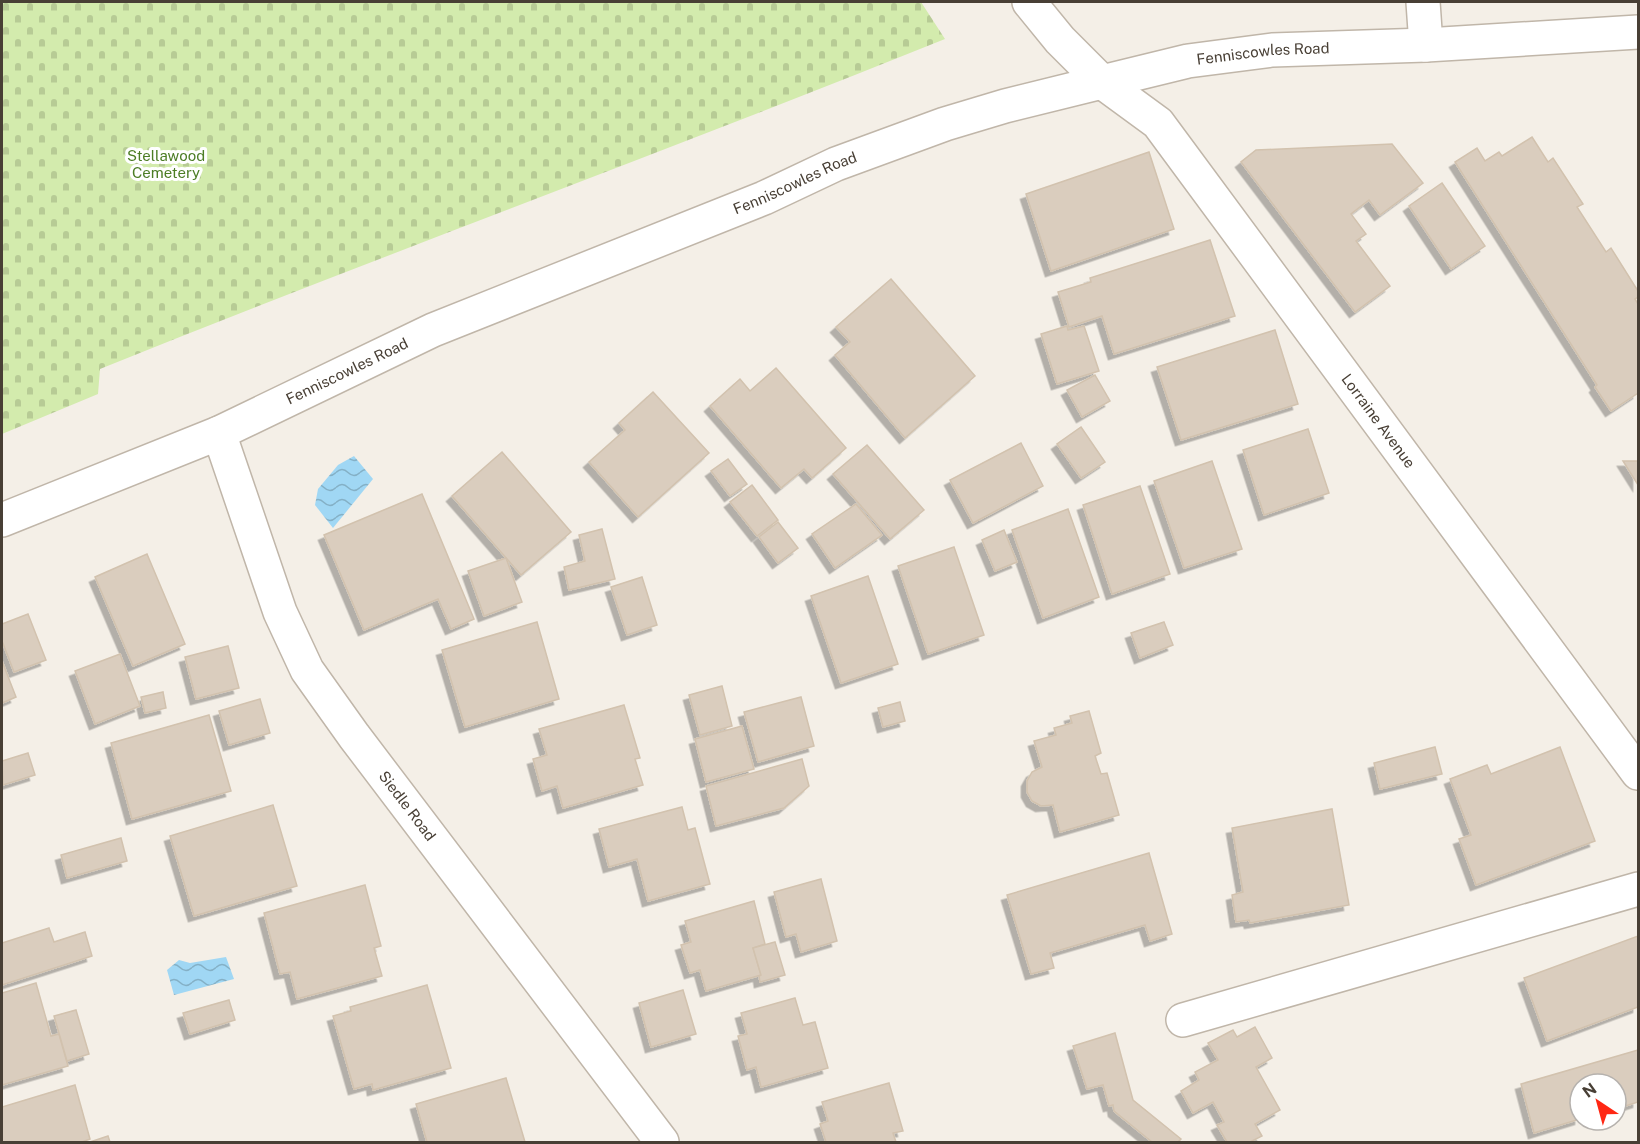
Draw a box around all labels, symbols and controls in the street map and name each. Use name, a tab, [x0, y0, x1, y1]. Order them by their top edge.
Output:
street label: Fenniscowles Road	[1196, 39, 1330, 68]
park label: Stellawood Cemetery	[127, 147, 205, 181]
street label: Fenniscowles Road	[731, 148, 859, 217]
street label: Fenniscowles Road	[283, 334, 411, 407]
street label: Lorraine Avenue	[1338, 370, 1419, 471]
street label: Siedle Road	[376, 767, 439, 844]
north arrow	[1568, 1072, 1628, 1132]
text: N	[1579, 1079, 1600, 1102]

